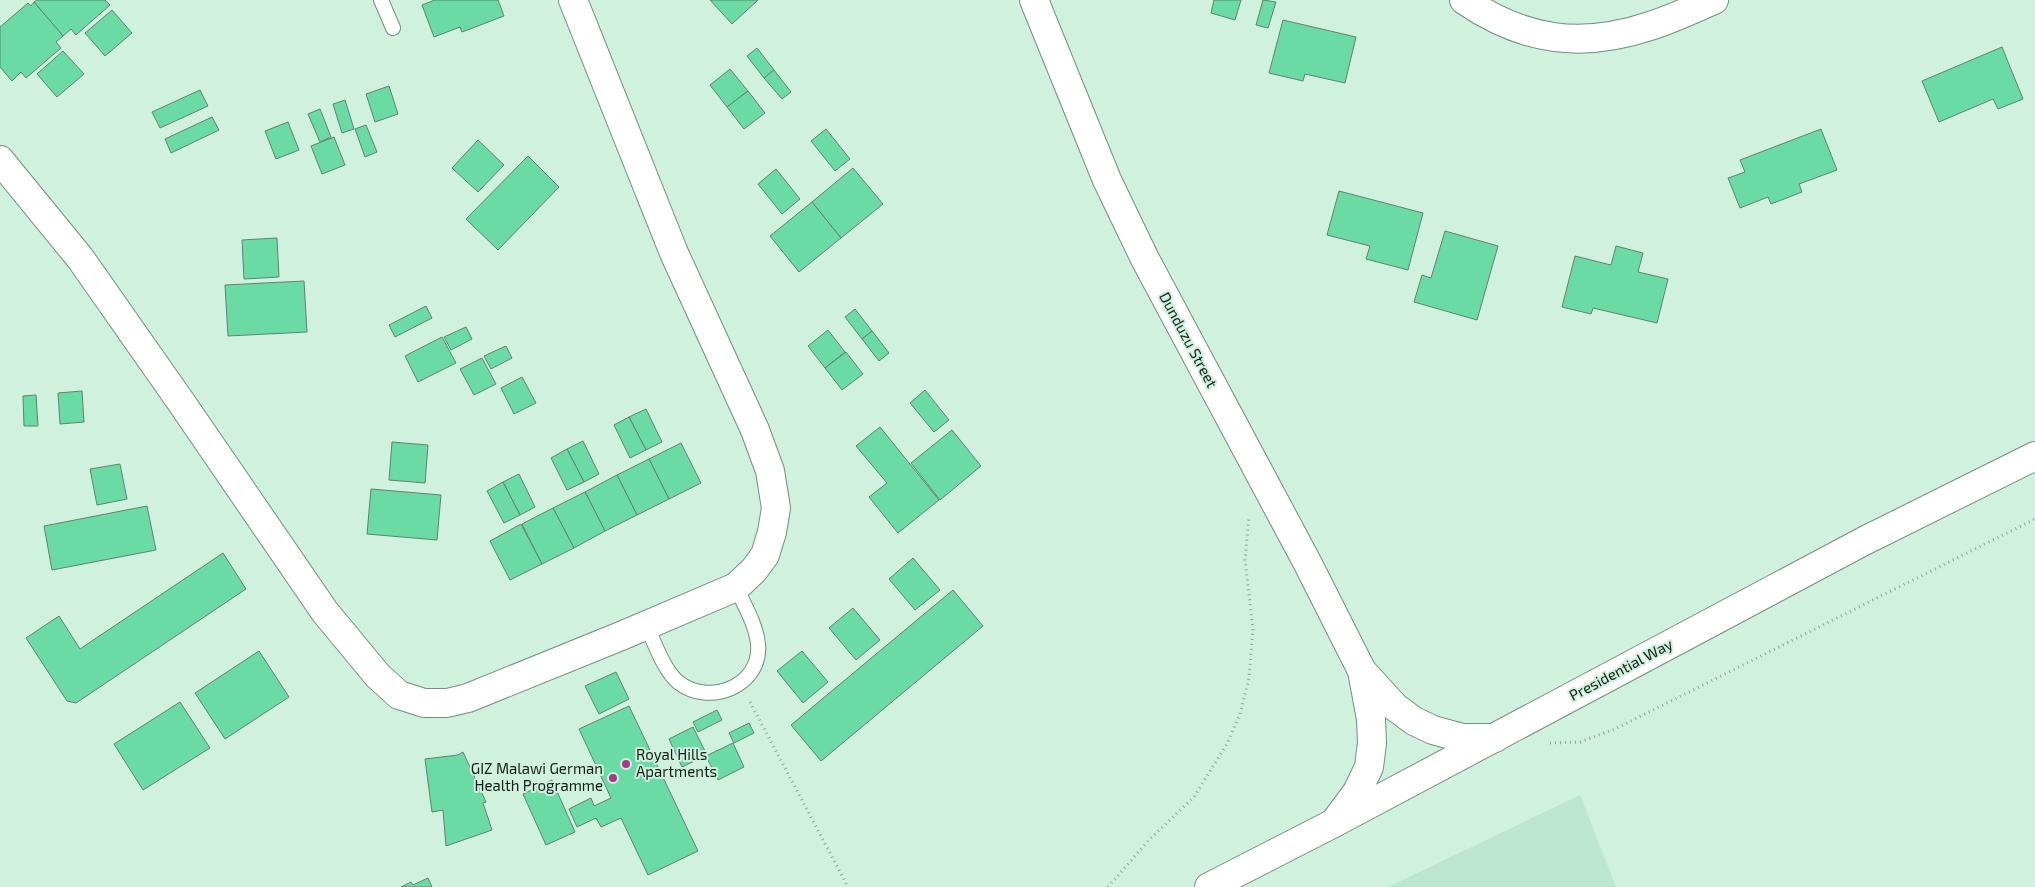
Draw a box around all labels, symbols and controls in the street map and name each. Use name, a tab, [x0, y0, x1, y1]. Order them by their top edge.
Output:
street label: Dunduzu Street	[1156, 289, 1222, 391]
street label: Presidential Way	[1566, 634, 1675, 704]
place label: Royal Hills Apartments	[636, 745, 717, 780]
marker: Royal Hills Apartments	[620, 758, 632, 770]
place label: GIZ Malawi German Health Programme	[471, 759, 603, 794]
marker: GIZ Malawi German Health Programme	[607, 772, 619, 784]

